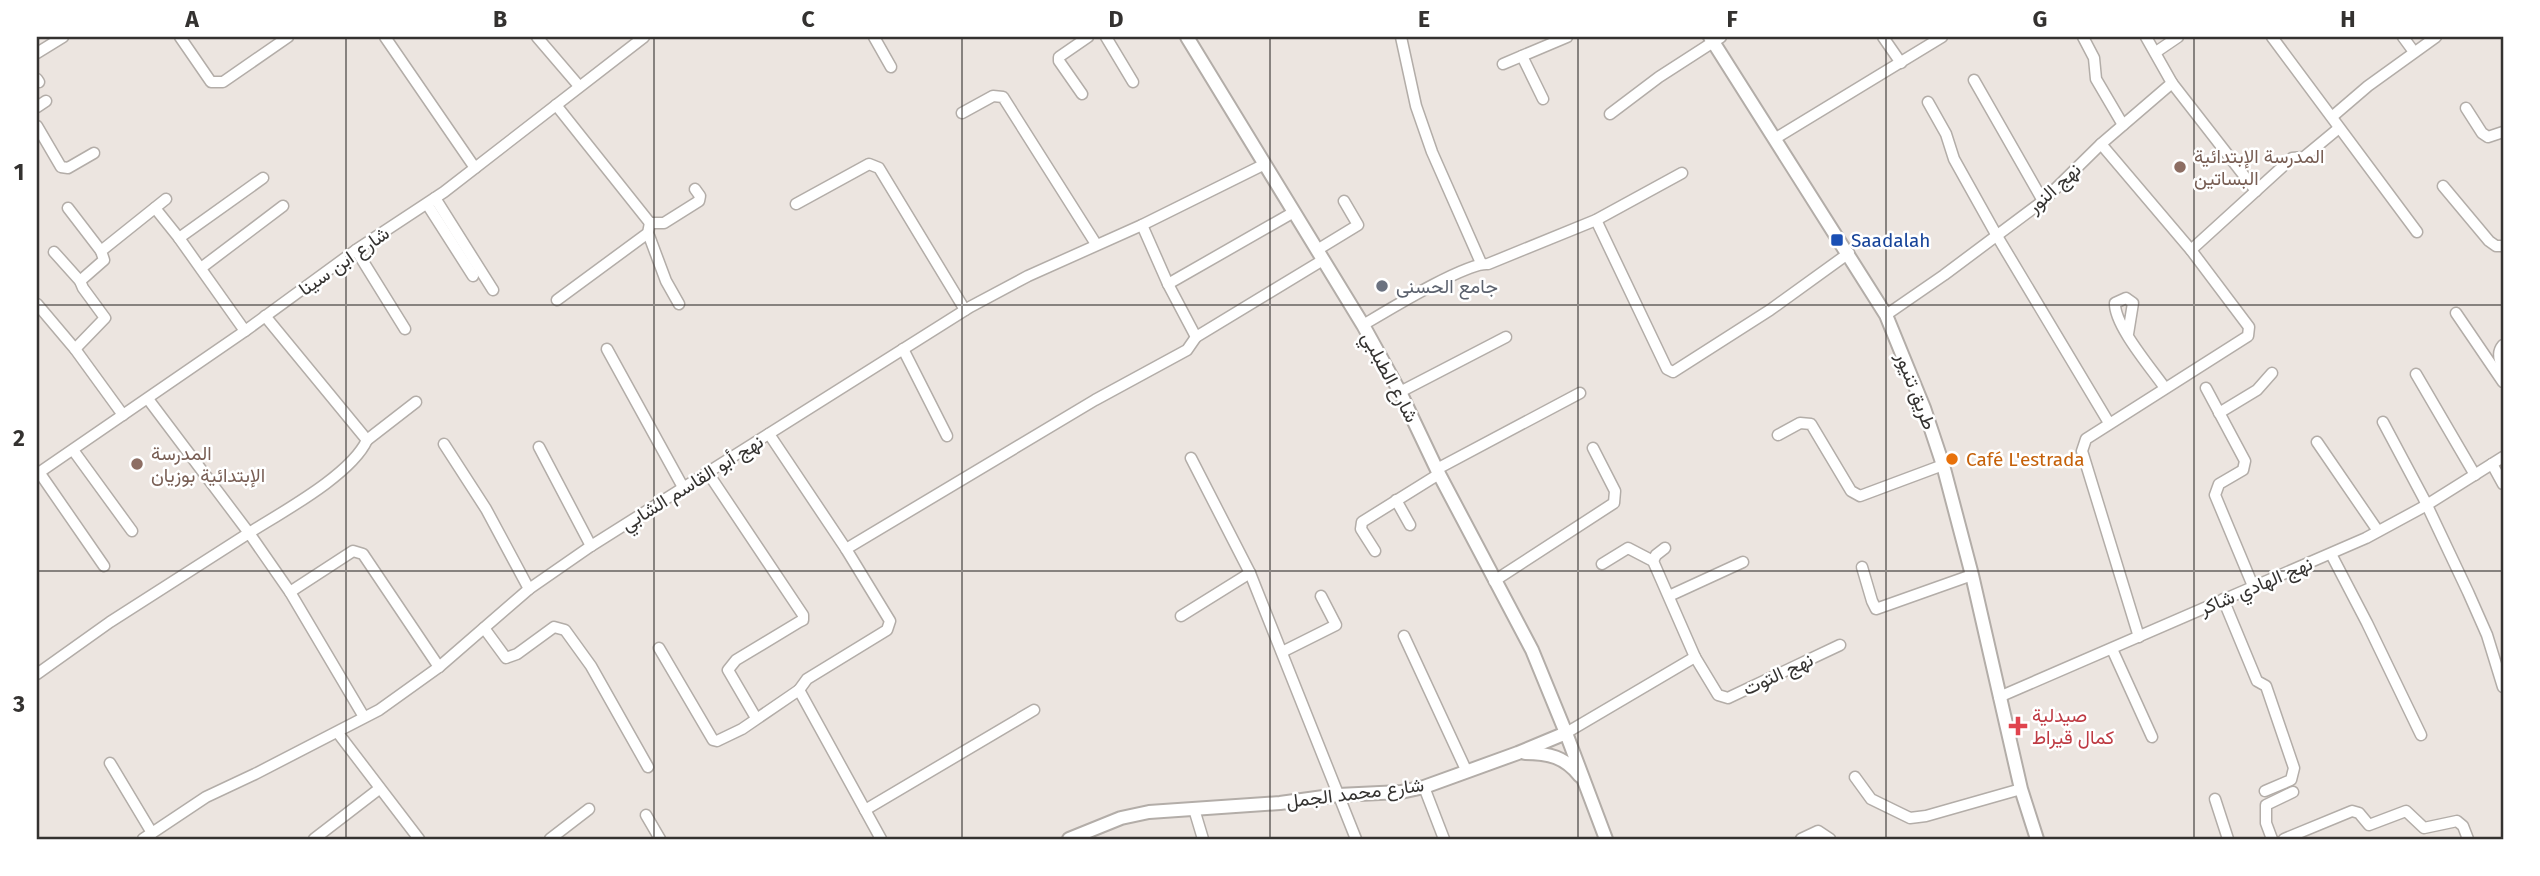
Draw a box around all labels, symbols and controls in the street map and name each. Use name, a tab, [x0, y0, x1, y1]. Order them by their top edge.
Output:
text: A	[184, 5, 199, 33]
text: B	[493, 5, 507, 33]
text: C	[801, 5, 815, 33]
text: D	[1109, 5, 1124, 33]
text: E	[1418, 5, 1430, 33]
text: F	[1726, 5, 1738, 33]
text: G	[2033, 5, 2047, 33]
text: H	[2340, 5, 2356, 33]
place label: المدرسة الإبتدائية البساتين	[2194, 145, 2324, 190]
text: 1	[14, 158, 24, 186]
street label: نهج النور	[2022, 158, 2087, 220]
marker: المدرسة الإبتدائية البساتين	[2172, 159, 2188, 175]
street label: شارع ابن سينا	[294, 221, 394, 301]
place label: Saadalah	[1851, 229, 1930, 252]
marker: Saadalah	[1829, 232, 1845, 248]
place label: جامع الحسنى	[1396, 275, 1498, 300]
marker: جامع الحسنى	[1374, 278, 1390, 294]
street label: شارع الطبلبي	[1353, 328, 1423, 428]
street label: طريق تنيور	[1890, 348, 1941, 433]
text: 2	[13, 424, 25, 452]
street label: نهج أبو القاسم الشابي	[617, 430, 770, 539]
place label: المدرسة الإبتدائية بوزيان	[151, 442, 265, 488]
place label: Café L'estrada	[1966, 448, 2085, 471]
marker: Café L'estrada	[1944, 451, 1960, 467]
marker: المدرسة الإبتدائية بوزيان	[129, 456, 145, 472]
street label: نهج الهادي شاكر	[2195, 552, 2318, 624]
street label: نهج التوت	[1739, 648, 1818, 702]
text: 3	[12, 690, 25, 718]
place label: صيدلية كمال قيراط	[2032, 704, 2114, 749]
marker: صيدلية كمال قيراط	[2010, 718, 2026, 734]
street label: شارع محمد الجمل	[1285, 773, 1425, 814]

